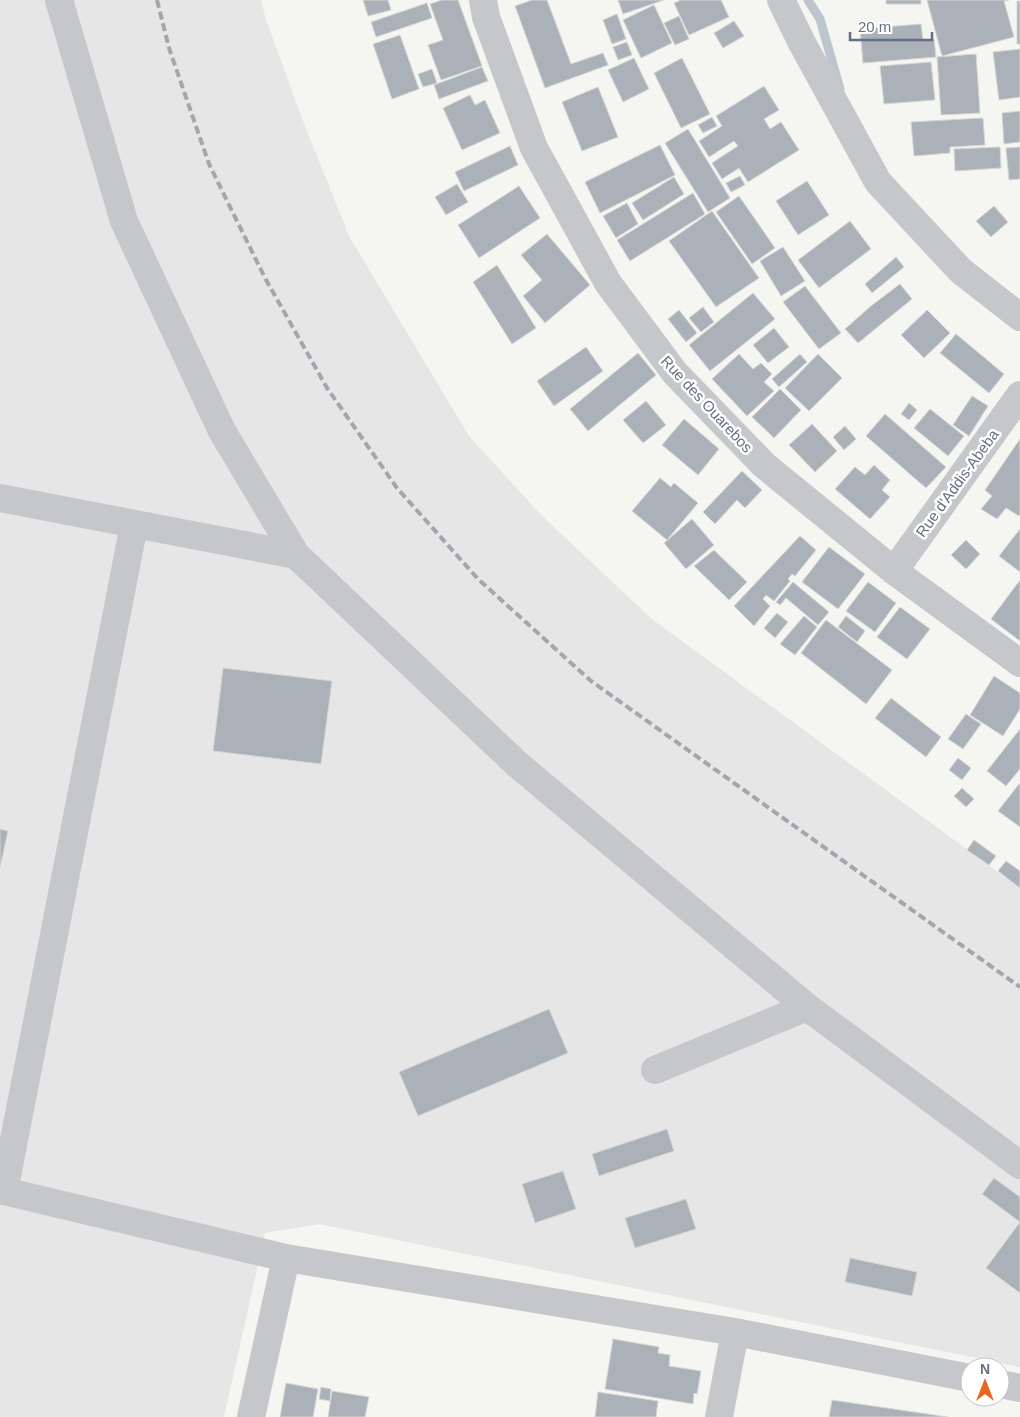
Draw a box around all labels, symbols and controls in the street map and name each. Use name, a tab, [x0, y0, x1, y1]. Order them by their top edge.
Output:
scale bar	[850, 10, 932, 42]
text: 20 m	[858, 18, 891, 35]
street label: Rue des Ouarebos	[658, 352, 756, 456]
street label: Rue d'Addis-Abeba	[912, 425, 1002, 540]
north arrow	[960, 1357, 1010, 1407]
text: N	[980, 1361, 990, 1377]

